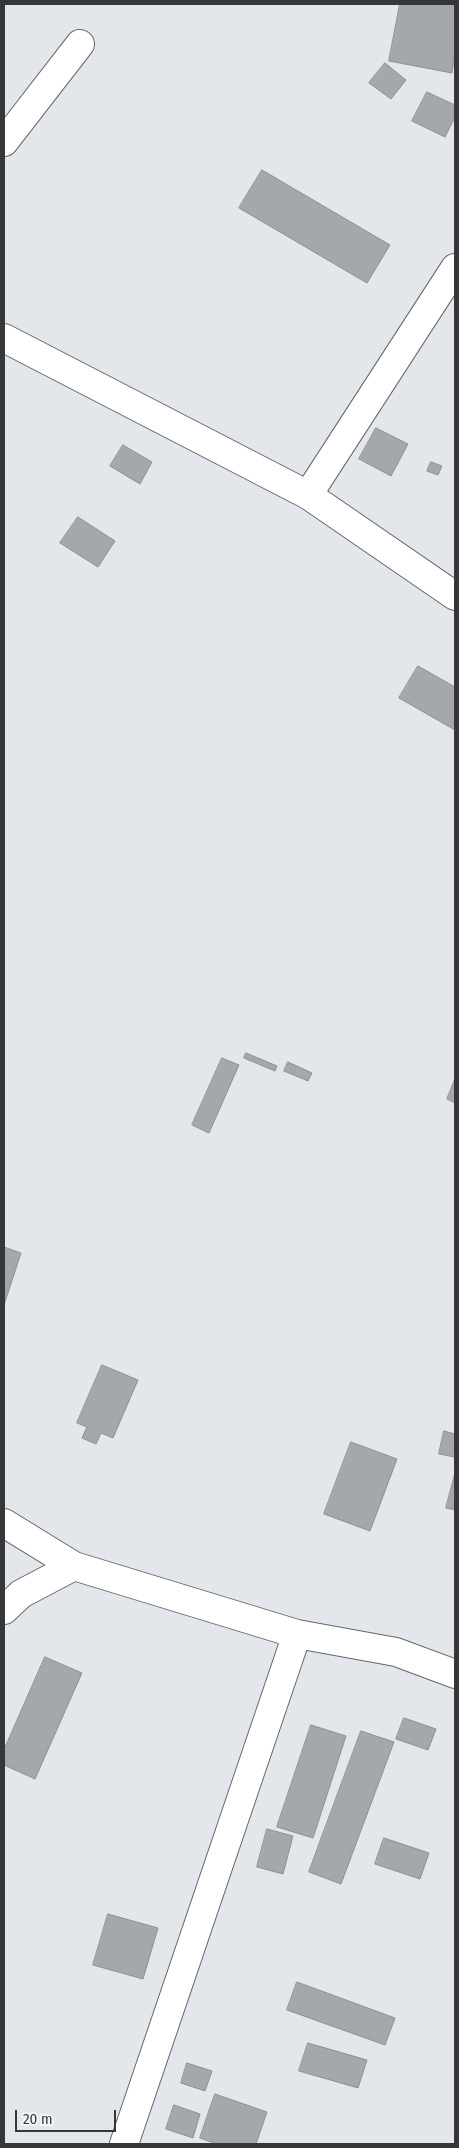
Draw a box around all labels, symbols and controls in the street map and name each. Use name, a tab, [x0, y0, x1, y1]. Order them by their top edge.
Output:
scale bar	[18, 2100, 119, 2132]
text: 20 m	[23, 2110, 53, 2128]

